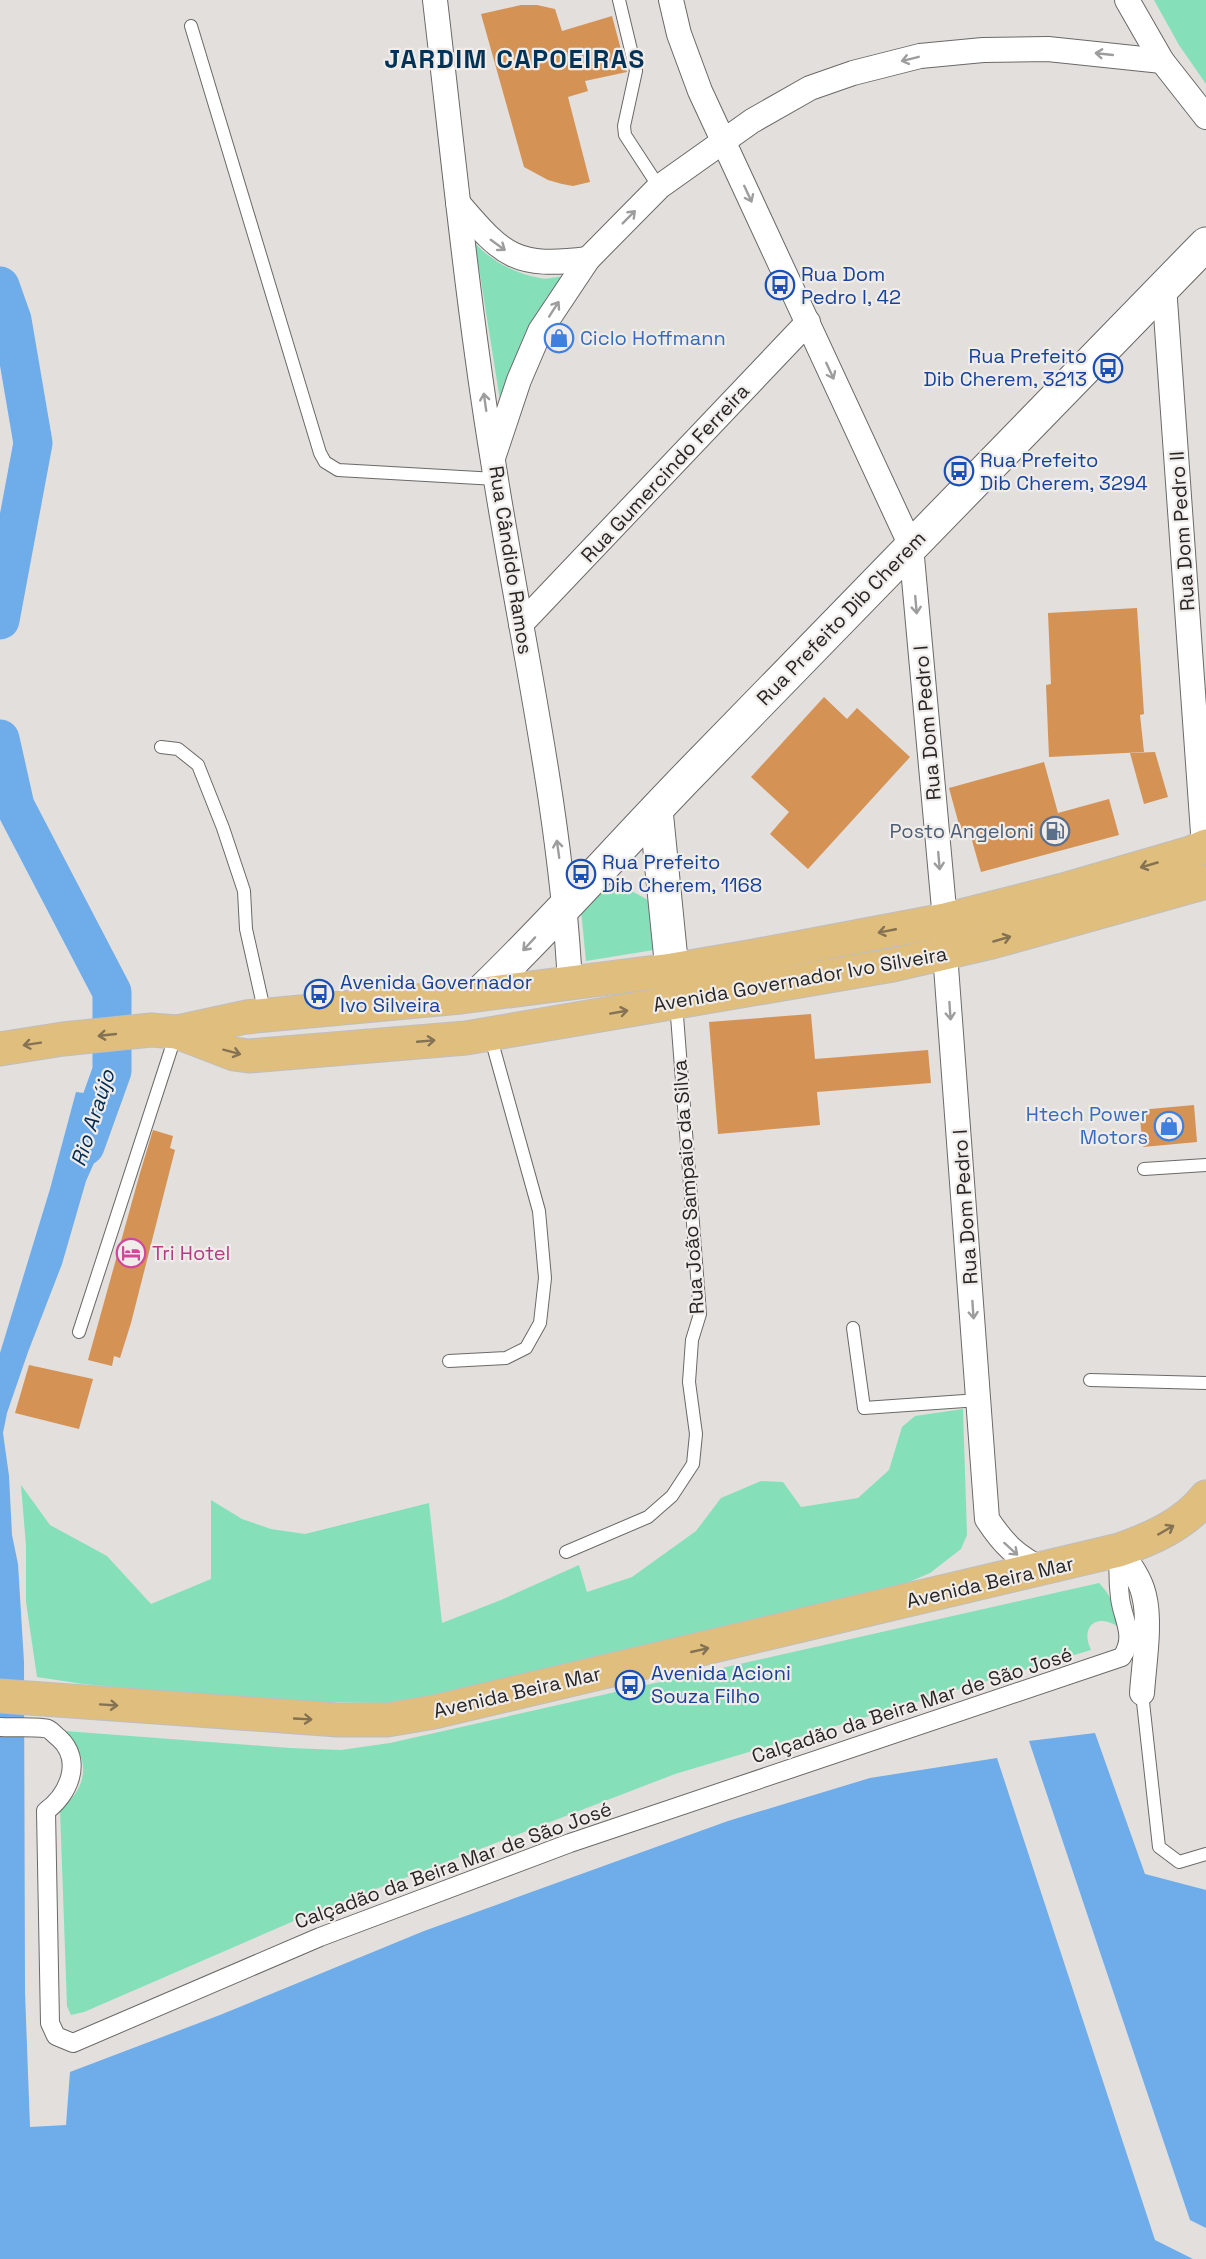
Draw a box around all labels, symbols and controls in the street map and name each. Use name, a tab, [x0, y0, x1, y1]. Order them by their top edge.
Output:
district label: JARDIM CAPOEIRAS	[384, 42, 646, 76]
one-way arrow	[1095, 48, 1115, 59]
one-way arrow	[901, 53, 920, 65]
one-way arrow	[743, 184, 755, 202]
one-way arrow	[621, 210, 636, 224]
one-way arrow	[490, 239, 506, 251]
place label: Rua Dom Pedro I, 42	[801, 261, 901, 310]
bus stop icon: Rua Dom Pedro I, 42	[764, 269, 796, 301]
one-way arrow	[548, 301, 560, 318]
shop icon: Ciclo Hoffmann	[543, 322, 575, 354]
place label: Ciclo Hoffmann	[580, 325, 726, 351]
place label: Rua Prefeito Dib Cherem, 3213	[924, 343, 1087, 392]
bus stop icon: Rua Prefeito Dib Cherem, 3213	[1092, 352, 1124, 384]
one-way arrow	[825, 361, 836, 379]
street label: Rua Gumercindo Ferreira	[575, 378, 755, 568]
one-way arrow	[479, 393, 490, 413]
place label: Rua Prefeito Dib Cherem, 3294	[980, 447, 1148, 496]
street label: Rua Dom Pedro II	[1163, 450, 1201, 612]
bus stop icon: Rua Prefeito Dib Cherem, 3294	[943, 455, 975, 487]
street label: Rua Cândido Ramos	[483, 464, 539, 656]
street label: Rua Prefeito Dib Cherem	[751, 525, 931, 711]
one-way arrow	[911, 594, 922, 614]
street label: Rua Dom Pedro I	[907, 644, 947, 802]
fuel station icon: Posto Angeloni	[1039, 815, 1071, 847]
place label: Posto Angeloni	[890, 818, 1034, 844]
one-way arrow	[553, 839, 564, 859]
place label: Rua Prefeito Dib Cherem, 1168	[602, 849, 762, 898]
one-way arrow	[934, 851, 945, 871]
bus stop icon: Rua Prefeito Dib Cherem, 1168	[565, 858, 597, 890]
one-way arrow	[1139, 860, 1158, 871]
one-way arrow	[878, 926, 898, 937]
one-way arrow	[992, 933, 1011, 944]
one-way arrow	[522, 937, 537, 952]
street label: Avenida Governador Ivo Silveira	[651, 940, 949, 1018]
place label: Avenida Governador Ivo Silveira	[340, 969, 532, 1018]
bus stop icon: Avenida Governador Ivo Silveira	[303, 978, 335, 1010]
one-way arrow	[945, 1001, 956, 1021]
one-way arrow	[608, 1006, 628, 1017]
one-way arrow	[98, 1030, 118, 1041]
one-way arrow	[415, 1035, 435, 1046]
one-way arrow	[22, 1039, 42, 1050]
one-way arrow	[222, 1047, 241, 1058]
street label: Rua João Sampaio da Silva	[666, 1059, 710, 1315]
water label: Rio Araújo	[64, 1065, 121, 1170]
place label: Htech Power Motors	[1026, 1101, 1148, 1150]
shop icon: Htech Power Motors	[1153, 1110, 1185, 1142]
street label: Rua Dom Pedro I	[947, 1129, 983, 1285]
hotel icon: Tri Hotel	[115, 1237, 147, 1269]
place label: Tri Hotel	[152, 1240, 231, 1266]
one-way arrow	[967, 1300, 978, 1320]
one-way arrow	[1157, 1524, 1174, 1536]
one-way arrow	[1003, 1542, 1018, 1556]
street label: Avenida Beira Mar	[904, 1550, 1076, 1614]
street label: Calçadão da Beira Mar de São José	[748, 1641, 1076, 1769]
one-way arrow	[690, 1643, 709, 1655]
street label: Avenida Beira Mar	[431, 1660, 603, 1724]
place label: Avenida Acioni Souza Filho	[651, 1660, 791, 1709]
bus stop icon: Avenida Acioni Souza Filho	[614, 1669, 646, 1701]
one-way arrow	[98, 1699, 118, 1710]
one-way arrow	[293, 1713, 312, 1724]
street label: Calçadão da Beira Mar de São José	[291, 1795, 615, 1935]

